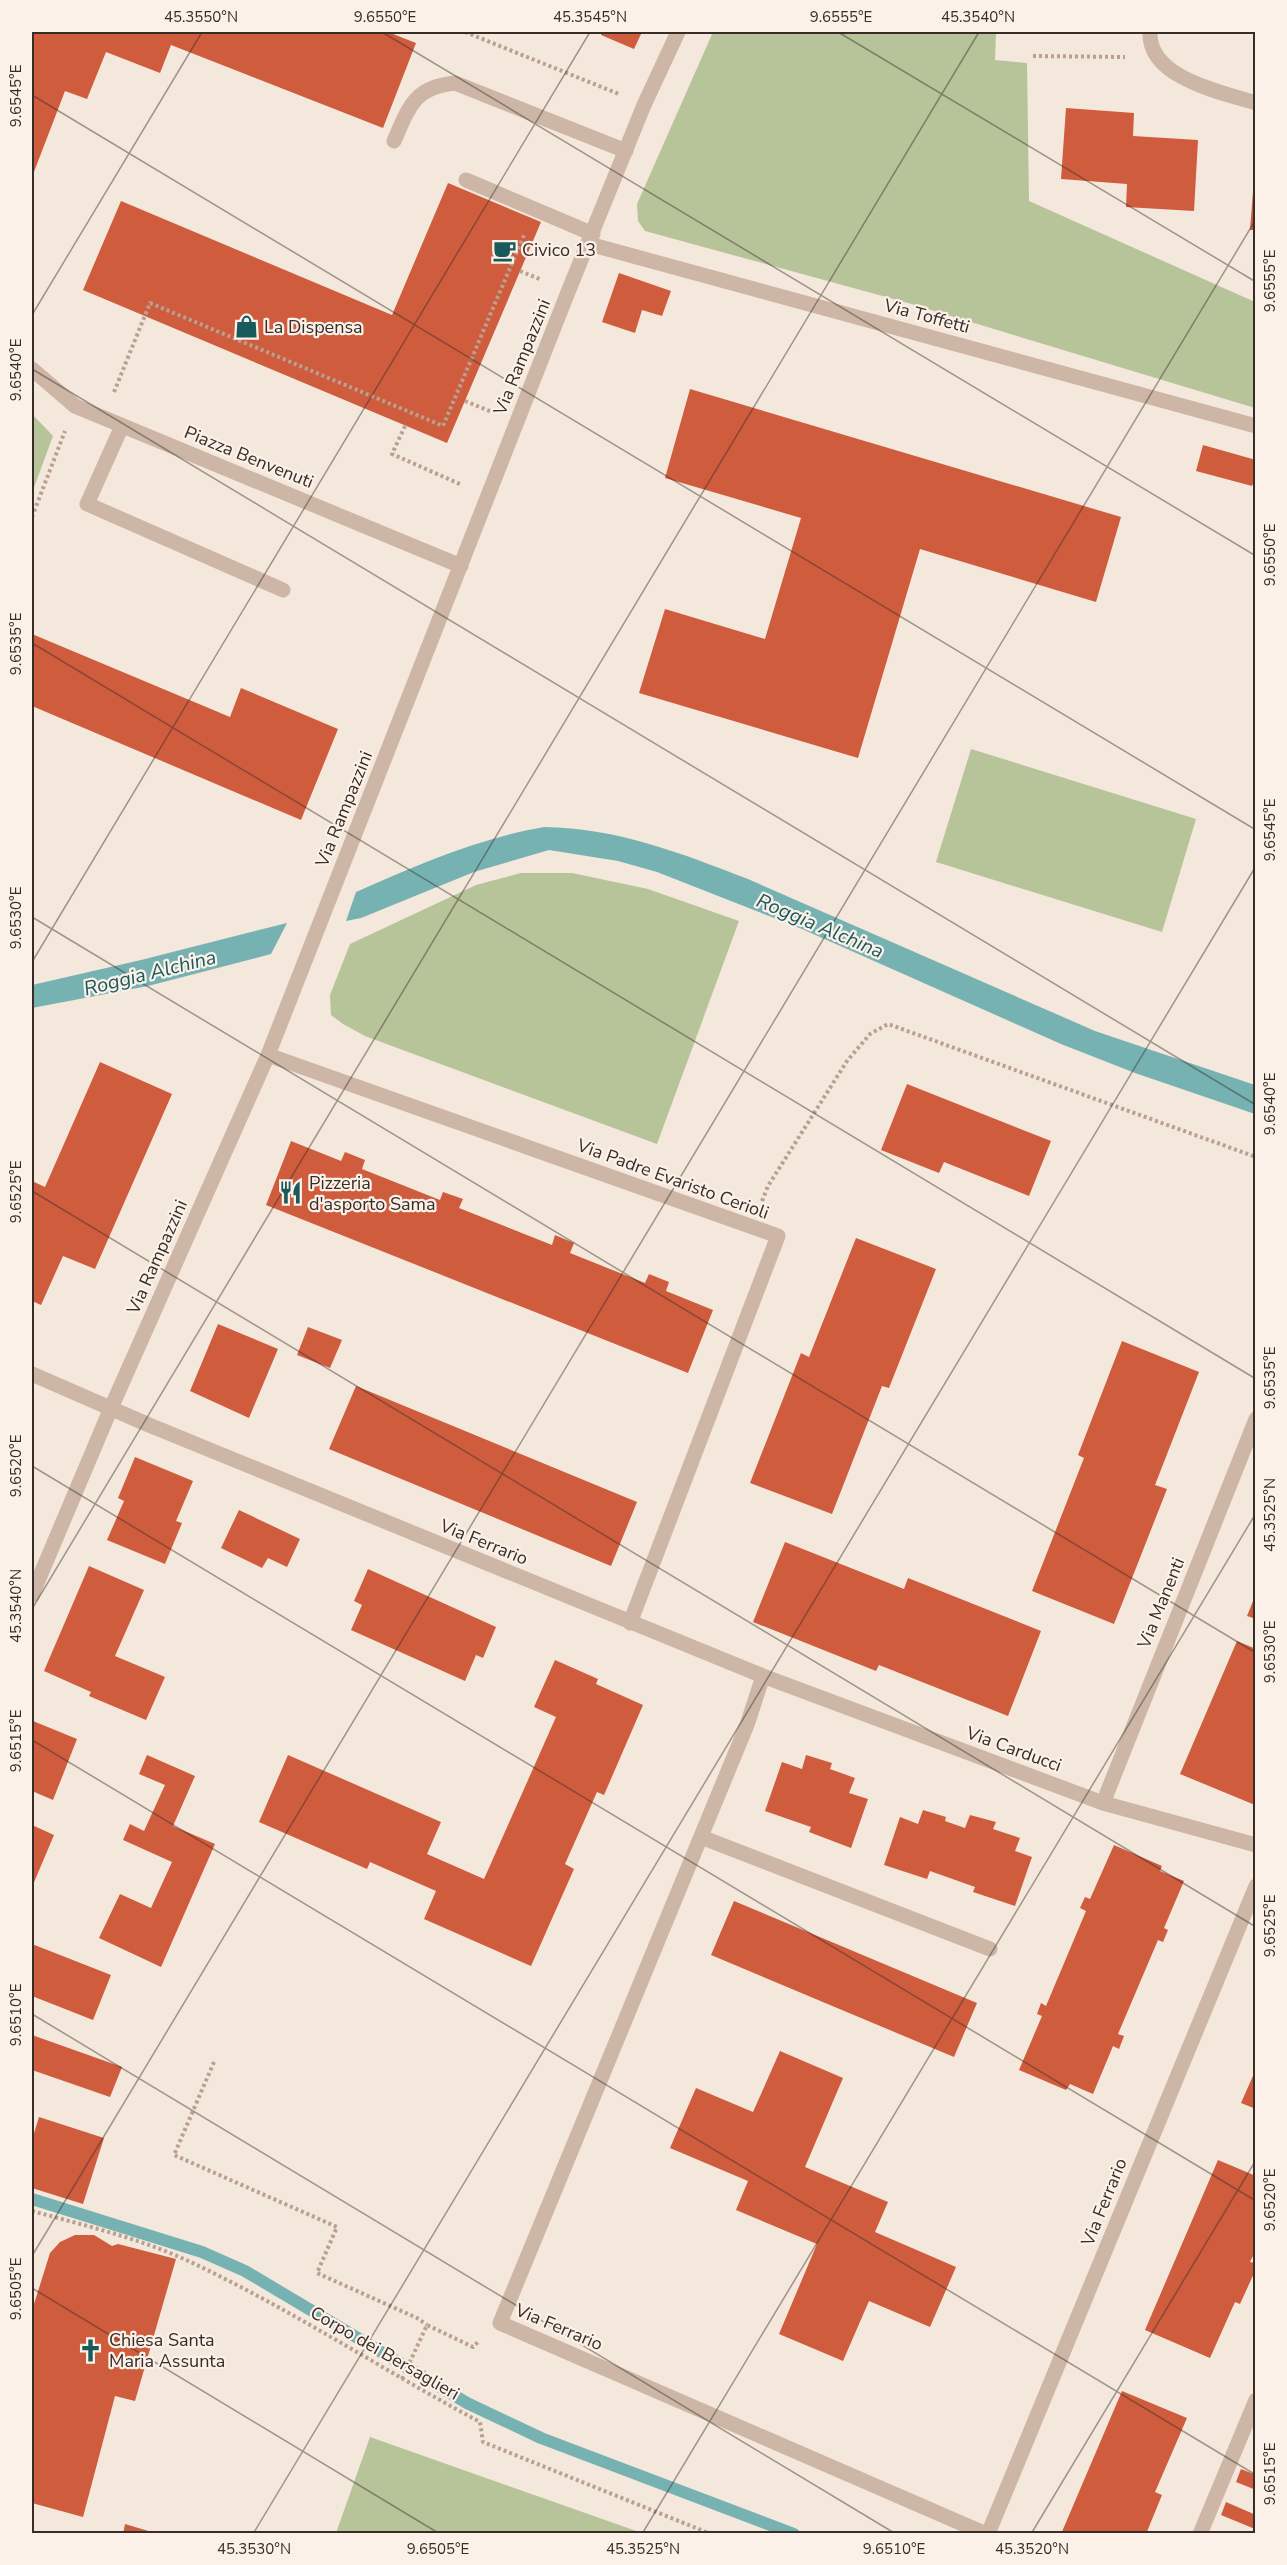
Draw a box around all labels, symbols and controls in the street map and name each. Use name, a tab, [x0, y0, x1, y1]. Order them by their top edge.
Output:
text: 45.3550°N	[164, 7, 238, 27]
text: 9.6550°E	[354, 7, 416, 27]
text: 45.3545°N	[553, 7, 627, 27]
text: 9.6555°E	[810, 7, 872, 27]
text: 45.3540°N	[941, 7, 1015, 27]
text: 9.6545°E	[6, 65, 26, 127]
cafe icon: Civico 13	[491, 237, 517, 263]
place label: Civico 13	[522, 238, 596, 262]
text: 9.6555°E	[1260, 250, 1280, 312]
street label: Via Toffetti	[881, 293, 972, 339]
street label: Via Rampazzini	[487, 295, 556, 419]
shop icon: La Dispensa	[233, 314, 259, 340]
place label: La Dispensa	[264, 315, 363, 339]
text: 9.6540°E	[6, 339, 26, 401]
street label: Piazza Benvenuti	[181, 420, 317, 494]
text: 9.6550°E	[1260, 524, 1280, 586]
text: 9.6535°E	[6, 613, 26, 675]
street label: Via Rampazzini	[309, 747, 378, 871]
text: 9.6545°E	[1260, 799, 1280, 861]
text: 9.6530°E	[6, 887, 26, 949]
water label: Roggia Alchina	[752, 887, 888, 965]
water label: Roggia Alchina	[81, 943, 219, 1003]
text: 9.6540°E	[1260, 1073, 1280, 1135]
street label: Via Padre Evaristo Cerioli	[573, 1133, 772, 1225]
text: 9.6525°E	[6, 1161, 26, 1223]
place label: Pizzeria d'asporto Sama	[309, 1171, 436, 1216]
restaurant icon: Pizzeria d'asporto Sama	[278, 1180, 304, 1206]
street label: Via Rampazzini	[121, 1196, 193, 1319]
text: 9.6535°E	[1260, 1347, 1280, 1409]
text: 9.6520°E	[6, 1435, 26, 1497]
text: 45.3525°N	[1260, 1478, 1280, 1552]
street label: Via Ferrario	[436, 1513, 532, 1571]
street label: Via Manenti	[1131, 1554, 1190, 1653]
text: 45.3540°N	[6, 1569, 26, 1643]
text: 9.6530°E	[1260, 1621, 1280, 1683]
text: 9.6515°E	[6, 1710, 26, 1772]
street label: Via Carducci	[962, 1720, 1065, 1777]
text: 9.6525°E	[1260, 1895, 1280, 1957]
text: 9.6510°E	[6, 1984, 26, 2046]
street label: Via Ferrario	[1075, 2154, 1133, 2250]
text: 9.6520°E	[1260, 2169, 1280, 2231]
text: 9.6505°E	[6, 2258, 26, 2320]
street label: Via Ferrario	[511, 2297, 606, 2356]
street label: Corpo dei Bersaglieri	[306, 2300, 464, 2406]
place label: Chiesa Santa Maria Assunta	[109, 2328, 225, 2373]
church icon: Chiesa Santa Maria Assunta	[78, 2337, 104, 2363]
text: 9.6515°E	[1260, 2443, 1280, 2505]
text: 45.3530°N	[217, 2539, 291, 2559]
text: 9.6505°E	[407, 2539, 469, 2559]
text: 45.3525°N	[606, 2539, 680, 2559]
text: 9.6510°E	[863, 2539, 925, 2559]
text: 45.3520°N	[995, 2539, 1069, 2559]

